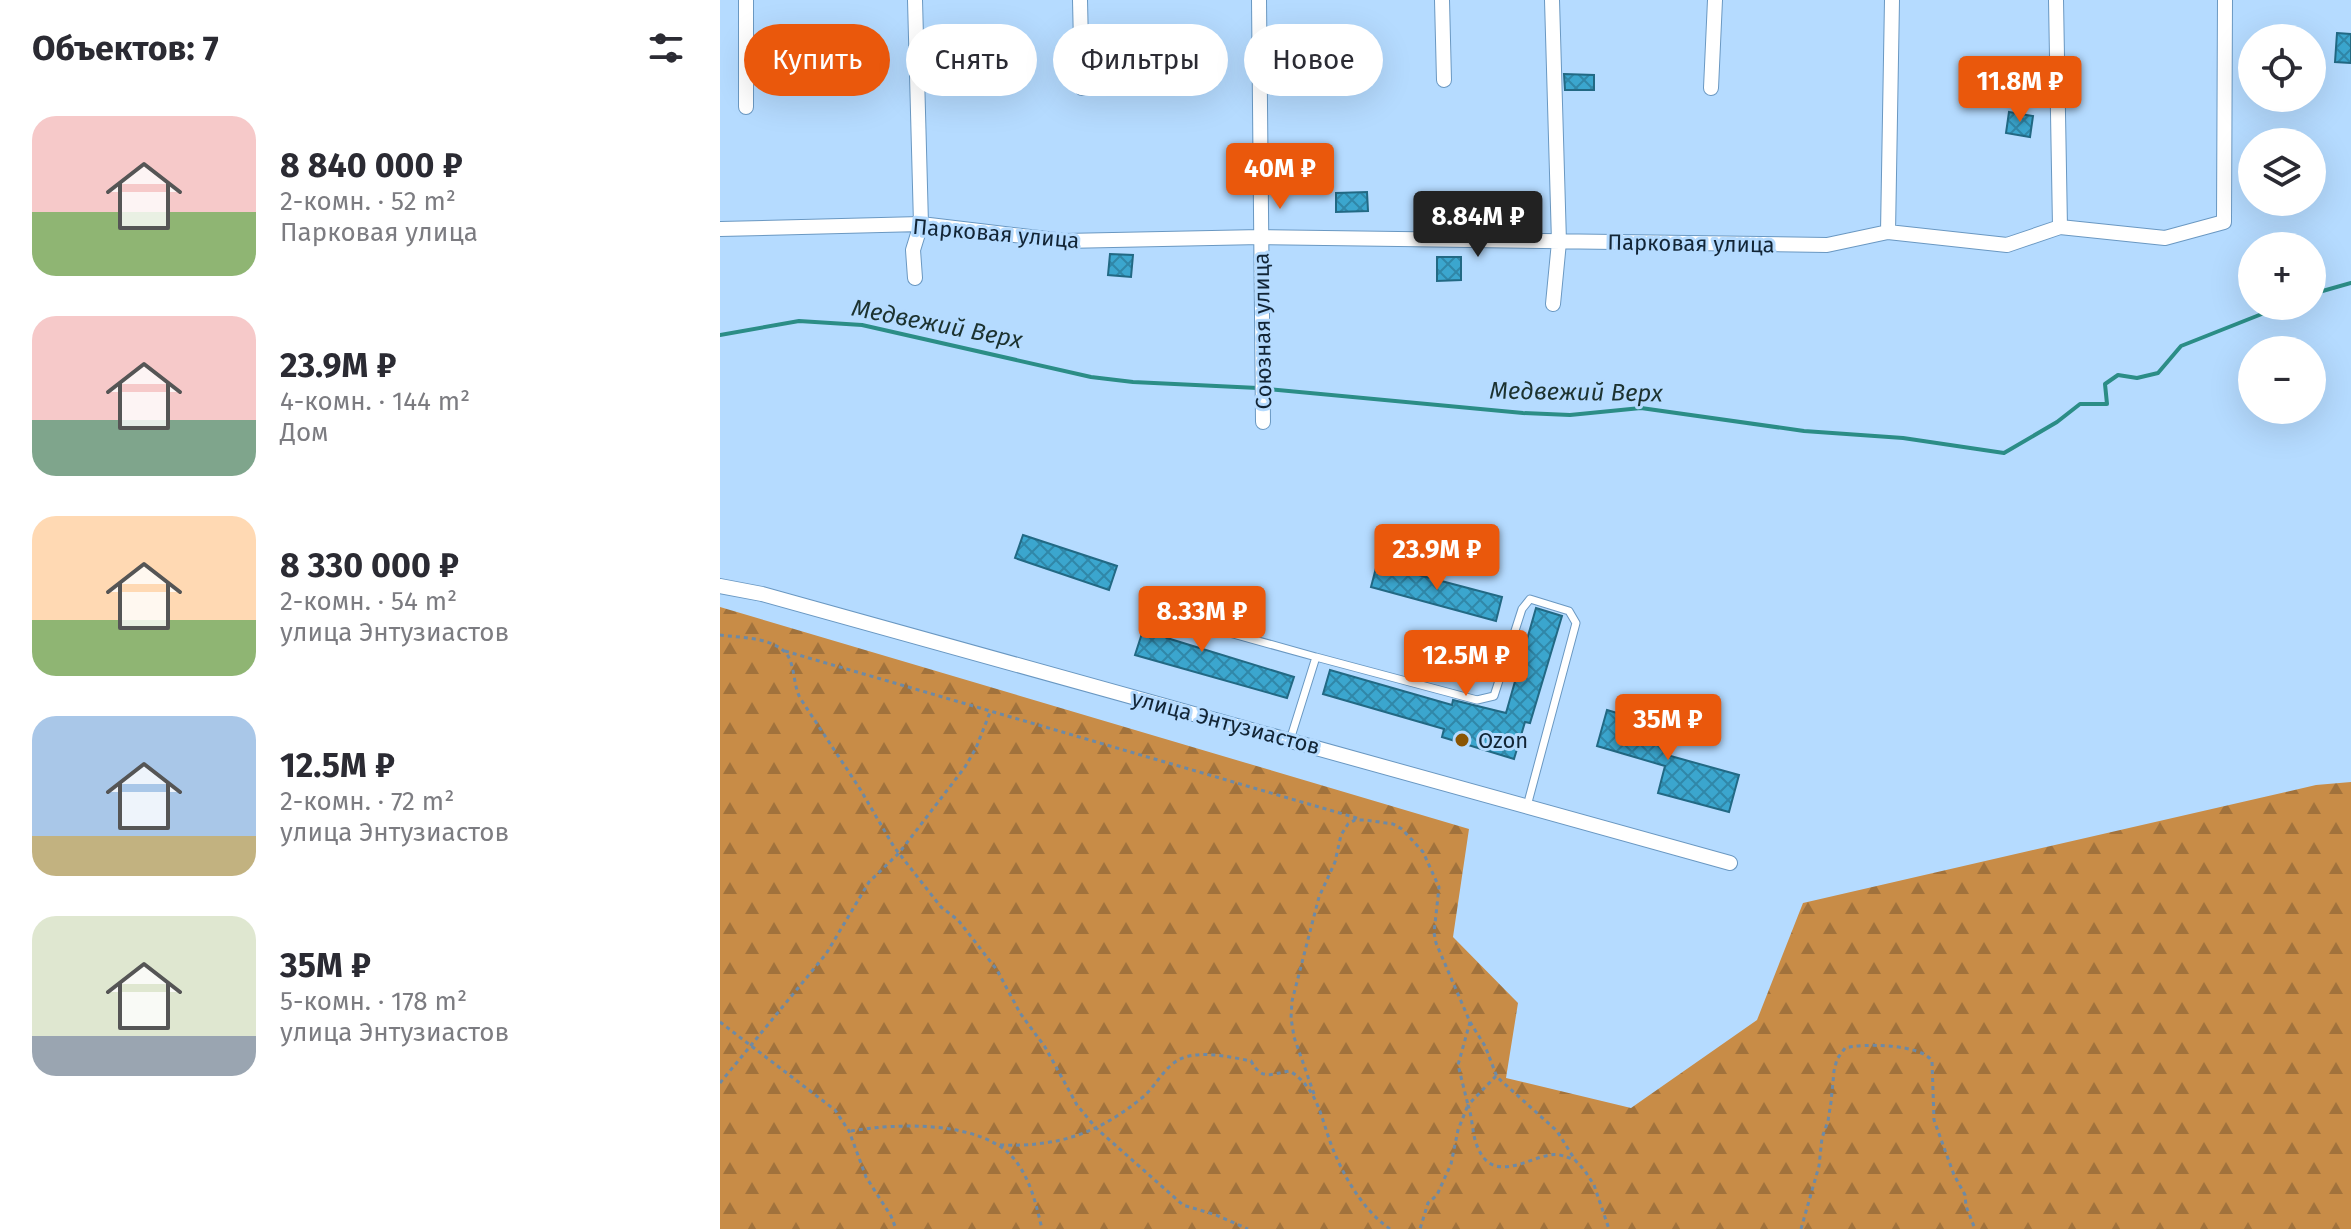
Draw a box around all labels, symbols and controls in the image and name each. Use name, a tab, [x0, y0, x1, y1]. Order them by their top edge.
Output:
chip: Купить	[744, 24, 890, 96]
chip: Снять	[906, 24, 1037, 96]
chip: Фильтры	[1053, 24, 1228, 96]
chip: Новое	[1244, 24, 1383, 96]
map controls	[2238, 24, 2326, 424]
button: locate	[2238, 24, 2326, 112]
icon: filters	[644, 26, 688, 70]
text: Объектов: 7	[32, 28, 219, 69]
pin: 11.8M ₽	[1946, 56, 2094, 124]
text: 11.8M ₽	[1976, 66, 2064, 97]
button: layers	[2238, 128, 2326, 216]
pin: 40M ₽	[1224, 143, 1336, 211]
text: 8 840 000 ₽	[280, 145, 463, 186]
icon: home	[96, 148, 192, 244]
text: 40M ₽	[1244, 153, 1316, 184]
text: 2-комн. · 52 m²	[280, 186, 456, 217]
pin: 8.84M ₽	[1404, 191, 1552, 259]
text: 8.84M ₽	[1431, 201, 1525, 232]
street label: Парковая улица	[911, 213, 1080, 254]
text: Парковая улица	[280, 217, 478, 248]
street label: Парковая улица	[1607, 229, 1775, 258]
button: +	[2238, 232, 2326, 320]
street label: Союзная улица	[1248, 252, 1277, 410]
water label: Медвежий Верх	[849, 294, 1025, 354]
button: −	[2238, 336, 2326, 424]
text: 23.9M ₽	[280, 345, 397, 386]
icon: home	[96, 348, 192, 444]
water label: Медвежий Верх	[1489, 376, 1663, 408]
text: 4-комн. · 144 m²	[280, 386, 470, 417]
text: Дом	[280, 417, 329, 448]
pin: 23.9M ₽	[1363, 524, 1511, 592]
text: 23.9M ₽	[1392, 534, 1482, 565]
text: 8 330 000 ₽	[280, 545, 459, 586]
icon: home	[96, 548, 192, 644]
text: 2-комн. · 54 m²	[280, 586, 457, 617]
pin: 8.33M ₽	[1128, 586, 1276, 654]
text: 8.33M ₽	[1157, 596, 1247, 627]
text: улица Энтузиастов	[280, 617, 509, 648]
pin: 12.5M ₽	[1392, 630, 1540, 698]
text: 12.5M ₽	[1422, 640, 1510, 671]
street label: улица Энтузиастов	[1129, 684, 1323, 761]
pin: 35M ₽	[1612, 694, 1724, 762]
text: 35M ₽	[1633, 704, 1703, 735]
place label: Ozon	[1478, 727, 1528, 754]
marker: Ozon	[1453, 731, 1471, 749]
text: 12.5M ₽	[280, 745, 395, 786]
icon: home	[96, 748, 192, 844]
text: 2-комн. · 72 m²	[280, 786, 454, 817]
text: улица Энтузиастов	[280, 817, 509, 848]
text: 35M ₽	[280, 945, 371, 986]
icon: home	[96, 948, 192, 1044]
text: 5-комн. · 178 m²	[280, 986, 467, 1017]
text: улица Энтузиастов	[280, 1017, 509, 1048]

